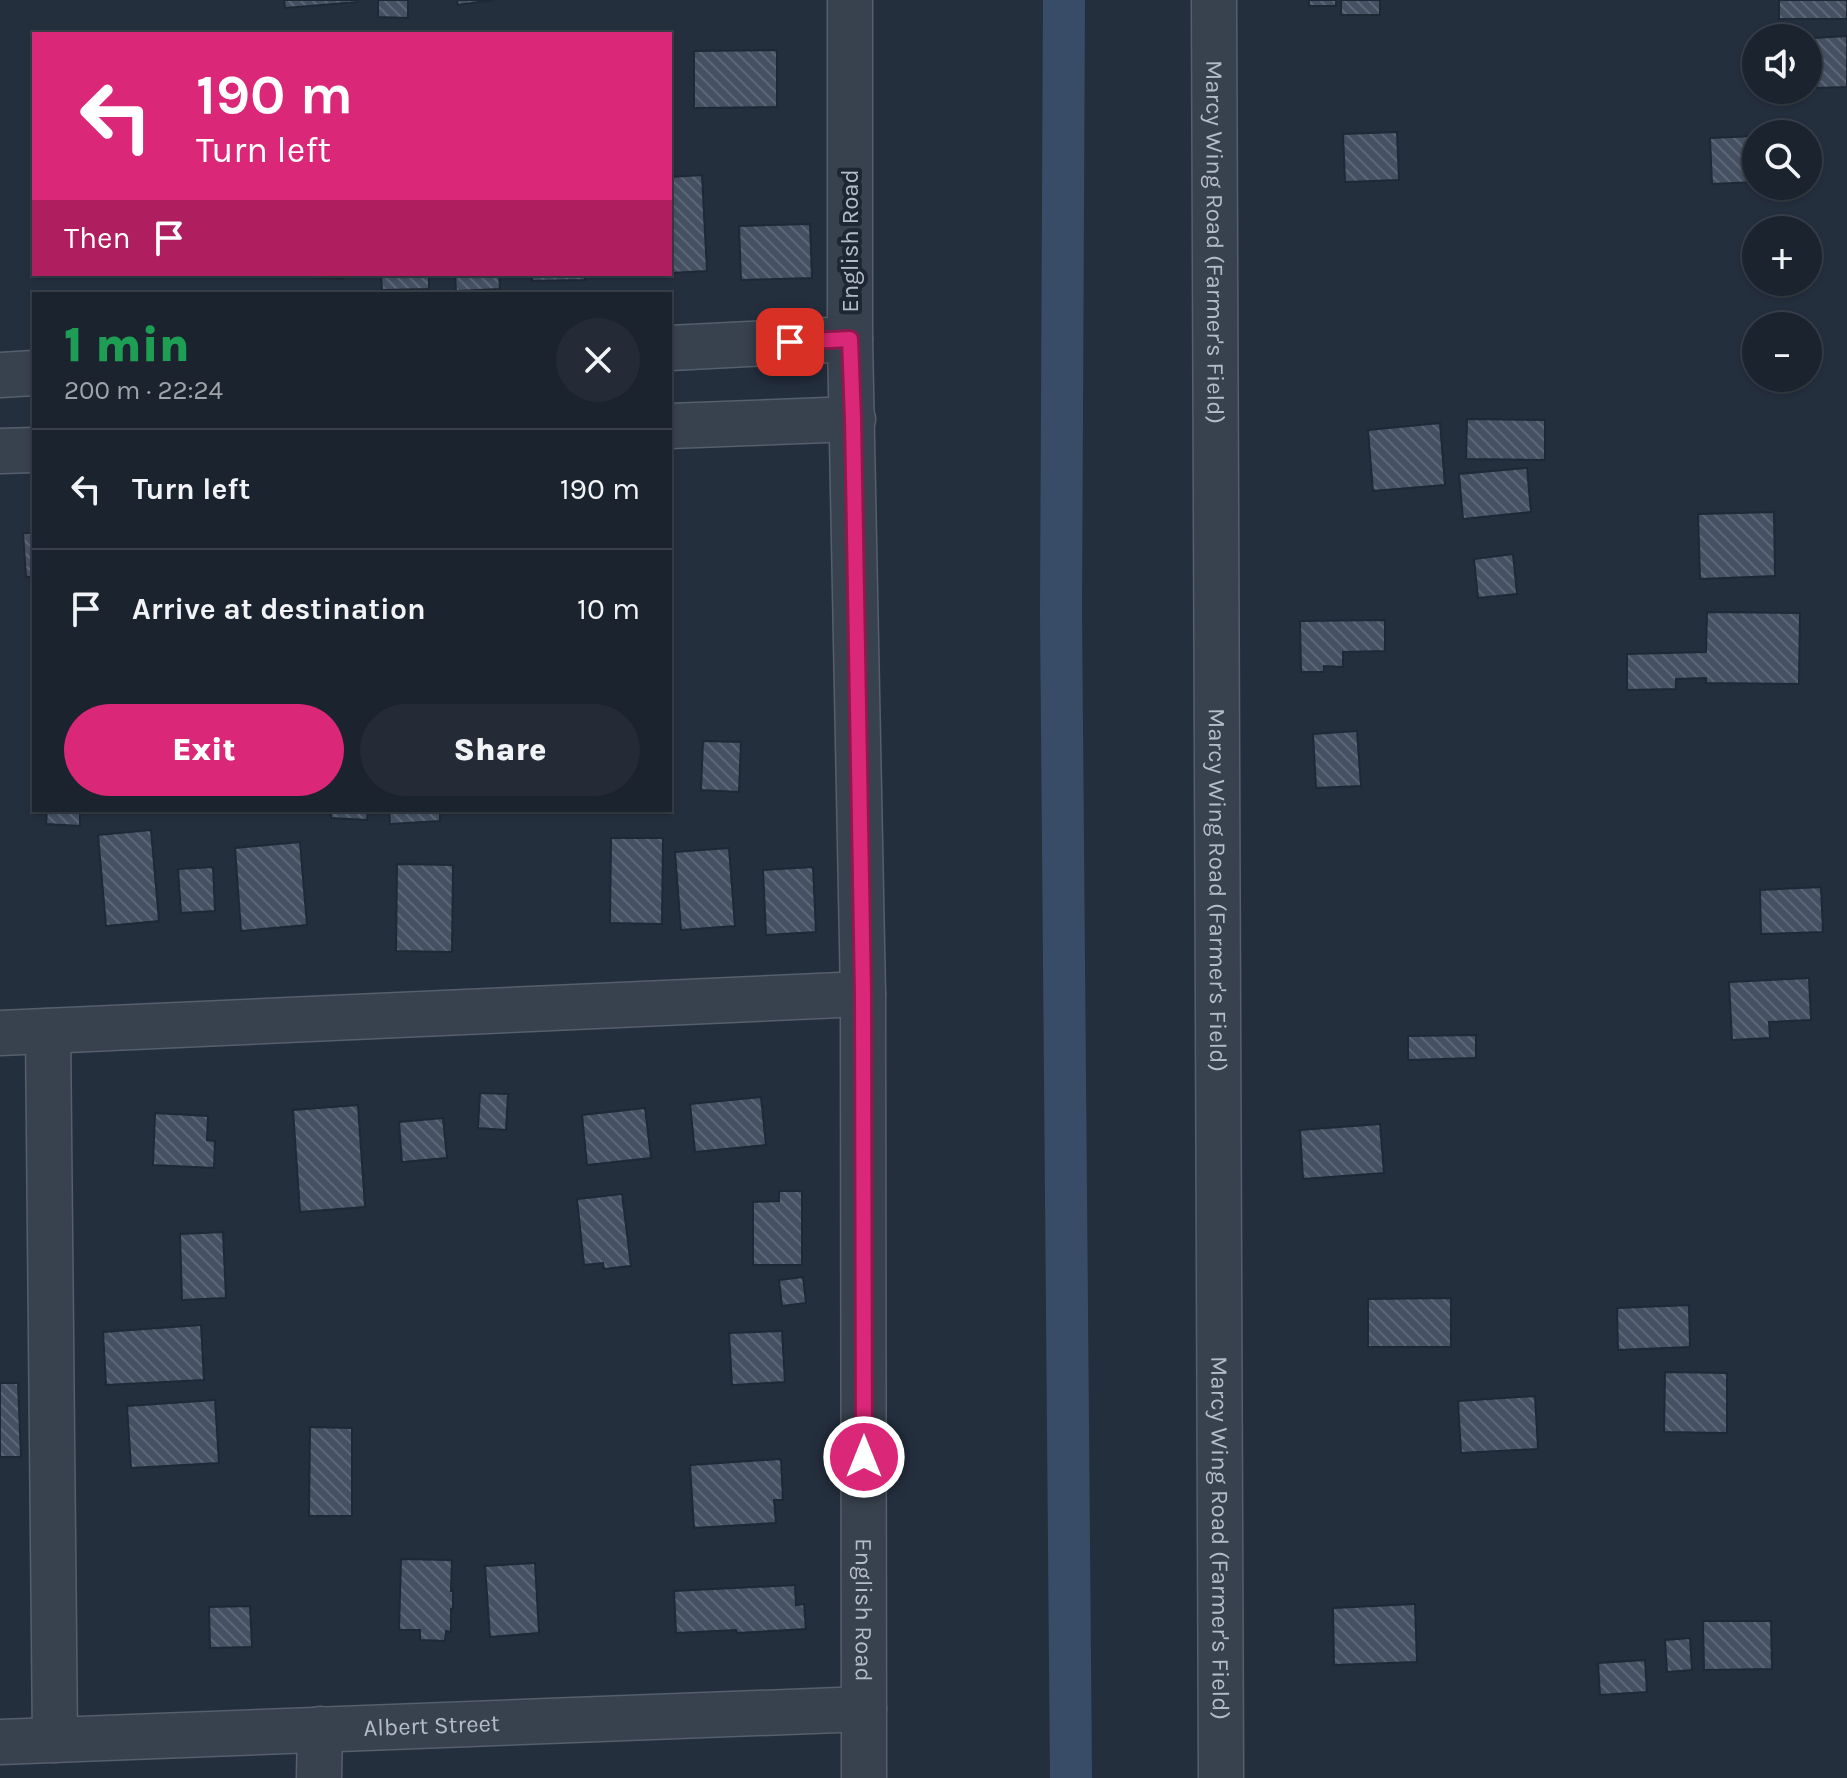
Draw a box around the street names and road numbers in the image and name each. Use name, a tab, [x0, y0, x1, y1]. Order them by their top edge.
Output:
street label: Marcy Wing Road (Farmer's Field)	[1200, 60, 1230, 424]
street label: English Road	[836, 169, 864, 313]
street label: Marcy Wing Road (Farmer's Field)	[1203, 708, 1232, 1072]
street label: Marcy Wing Road (Farmer's Field)	[1205, 1356, 1235, 1720]
street label: English Road	[850, 1538, 878, 1682]
street label: Albert Street	[363, 1709, 500, 1742]

